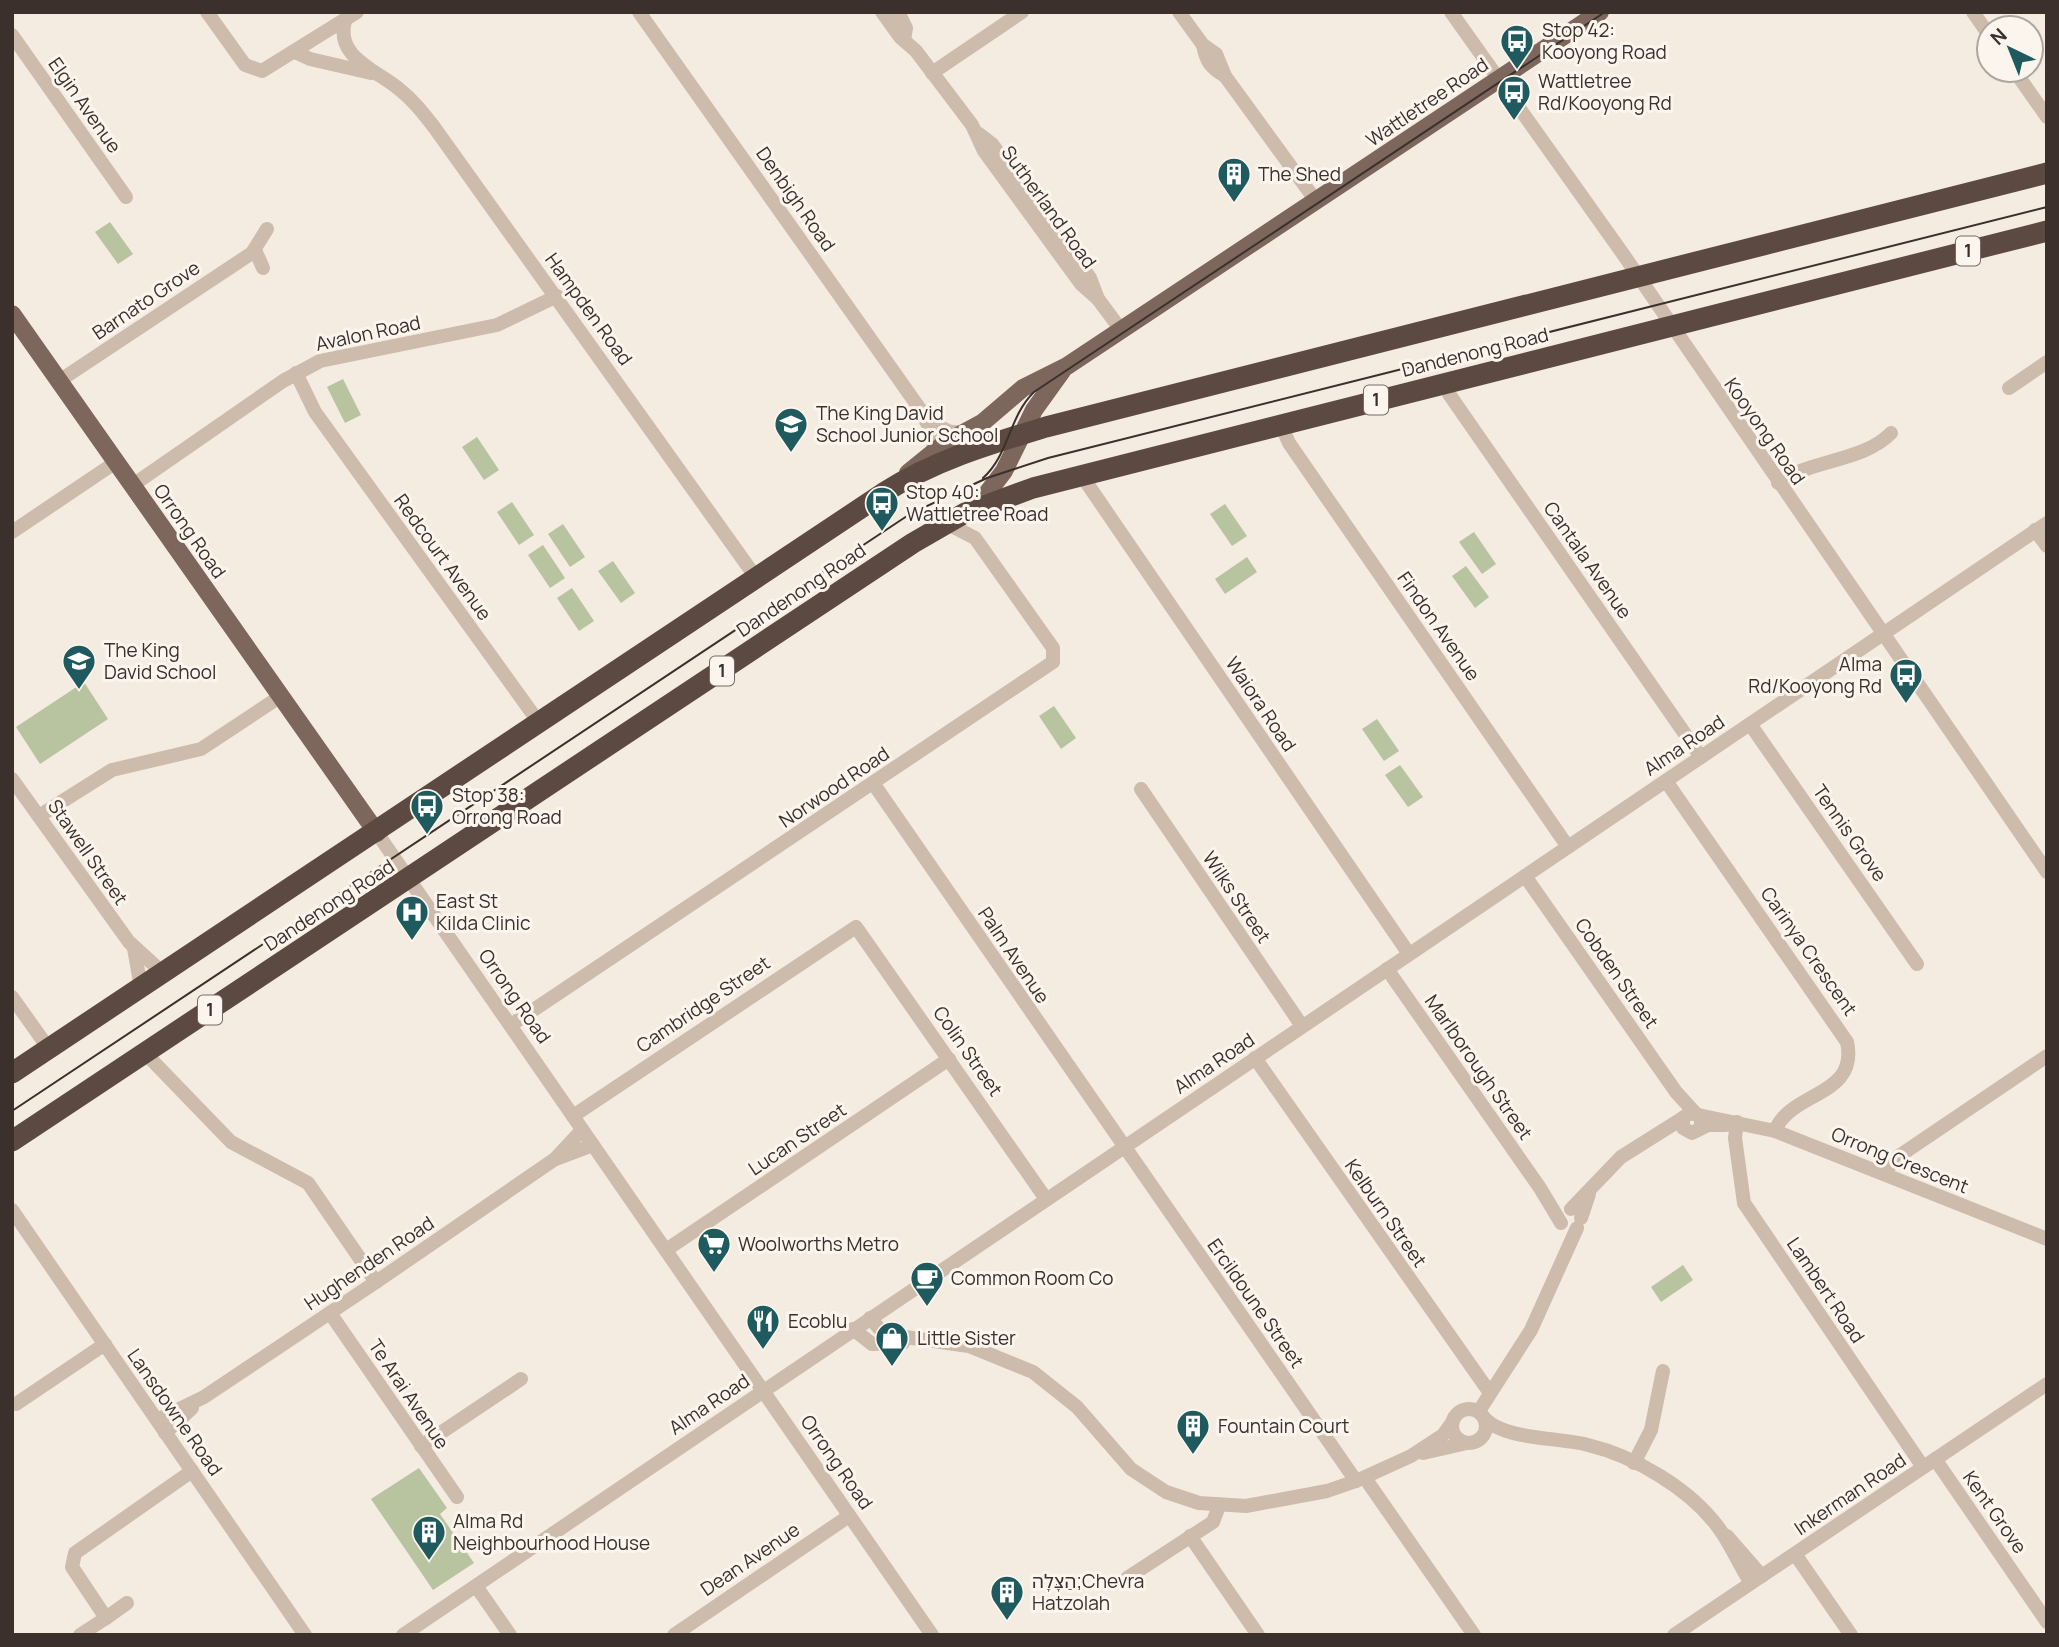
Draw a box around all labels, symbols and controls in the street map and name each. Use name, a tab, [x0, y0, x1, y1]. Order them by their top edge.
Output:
north arrow	[1975, 14, 2045, 84]
place label: Stop 42: Kooyong Road	[1542, 17, 1667, 65]
bus stop icon: Stop 42: Kooyong Road	[1498, 22, 1536, 71]
text: N	[1985, 22, 2012, 51]
street label: Wattletree Road	[1361, 51, 1493, 153]
street label: Elgin Avenue	[42, 52, 128, 158]
place label: Wattletree Rd/Kooyong Rd	[1538, 68, 1672, 116]
bus stop icon: Wattletree Rd/Kooyong Rd	[1495, 73, 1533, 122]
street label: Sutherland Road	[996, 140, 1102, 274]
street label: Denbigh Road	[750, 142, 842, 256]
building icon: The Shed	[1215, 155, 1253, 204]
place label: The Shed	[1258, 161, 1341, 187]
road number: 1	[1956, 236, 1980, 265]
street label: Hampden Road	[539, 248, 639, 370]
street label: Barnato Grove	[87, 254, 205, 346]
street label: Avalon Road	[313, 309, 423, 357]
street label: Dandenong Road	[1399, 321, 1551, 383]
street label: Kooyong Road	[1719, 372, 1811, 490]
road number: 1	[1364, 386, 1388, 414]
place label: The King David School Junior School	[816, 400, 998, 448]
school or university icon: The King David School Junior School	[772, 405, 810, 454]
street label: Orrong Road	[148, 479, 232, 583]
place label: Stop 40: Wattletree Road	[906, 479, 1048, 527]
bus stop icon: Stop 40: Wattletree Road	[863, 484, 901, 533]
street label: Redcourt Avenue	[388, 489, 498, 625]
street label: Cantala Avenue	[1538, 496, 1638, 624]
street label: Dandenong Road	[731, 537, 871, 643]
street label: Findon Avenue	[1392, 566, 1486, 686]
place label: The King David School	[104, 637, 217, 685]
school or university icon: The King David School	[60, 642, 98, 691]
place label: Alma Rd/Kooyong Rd	[1748, 651, 1882, 699]
street label: Waiora Road	[1220, 652, 1302, 756]
road number: 1	[710, 656, 734, 686]
bus stop icon: Alma Rd/Kooyong Rd	[1887, 656, 1925, 705]
street label: Alma Road	[1639, 709, 1729, 781]
street label: Norwood Road	[774, 740, 894, 834]
street label: Tennis Grove	[1807, 779, 1893, 887]
place label: Stop 38: Orrong Road	[452, 782, 562, 830]
bus stop icon: Stop 38: Orrong Road	[408, 787, 446, 836]
street label: Stawell Street	[42, 794, 134, 910]
street label: Wilks Street	[1197, 846, 1277, 948]
street label: Dandenong Road	[259, 853, 399, 957]
street label: Carinya Crescent	[1755, 881, 1863, 1021]
place label: East St Kilda Clinic	[436, 888, 530, 936]
hospital icon: East St Kilda Clinic	[393, 893, 431, 942]
street label: Palm Avenue	[972, 902, 1056, 1008]
street label: Cobden Street	[1569, 913, 1665, 1033]
street label: Orrong Road	[473, 944, 557, 1048]
street label: Cambridge Street	[631, 950, 775, 1058]
street label: Marlborough Street	[1419, 989, 1539, 1145]
road number: 1	[198, 995, 222, 1024]
street label: Colin Street	[927, 1001, 1009, 1101]
street label: Alma Road	[1169, 1027, 1259, 1099]
street label: Lucan Street	[743, 1097, 851, 1181]
street label: Orrong Crescent	[1827, 1121, 1973, 1199]
street label: Kelburn Street	[1339, 1154, 1433, 1272]
street label: Hughenden Road	[299, 1210, 439, 1316]
supermarket icon: Woolworths Metro	[695, 1225, 733, 1274]
place label: Woolworths Metro	[738, 1231, 899, 1257]
street label: Lambert Road	[1781, 1232, 1871, 1348]
street label: Ercildoune Street	[1202, 1233, 1310, 1373]
cafe icon: Common Room Co	[908, 1259, 946, 1308]
place label: Common Room Co	[951, 1265, 1114, 1291]
restaurant icon: Ecoblu	[744, 1302, 782, 1351]
place label: Ecoblu	[788, 1308, 847, 1334]
shop icon: Little Sister	[873, 1319, 911, 1368]
place label: Little Sister	[917, 1325, 1016, 1351]
street label: Te Arai Avenue	[363, 1334, 455, 1454]
street label: Lansdowne Road	[122, 1343, 228, 1481]
street label: Alma Road	[664, 1368, 754, 1440]
building icon: Fountain Court	[1174, 1407, 1212, 1456]
street label: Orrong Road	[795, 1410, 879, 1514]
place label: Fountain Court	[1218, 1413, 1349, 1439]
street label: Inkerman Road	[1789, 1447, 1911, 1541]
street label: Kent Grove	[1957, 1465, 2033, 1559]
place label: Alma Rd Neighbourhood House	[453, 1508, 650, 1556]
building icon: Alma Rd Neighbourhood House	[410, 1513, 448, 1562]
street label: Dean Avenue	[695, 1516, 805, 1602]
place label: הַצָּלָה;Chevra Hatzolah	[1032, 1568, 1144, 1616]
building icon: הַצָּלָה;Chevra Hatzolah	[988, 1573, 1026, 1622]

